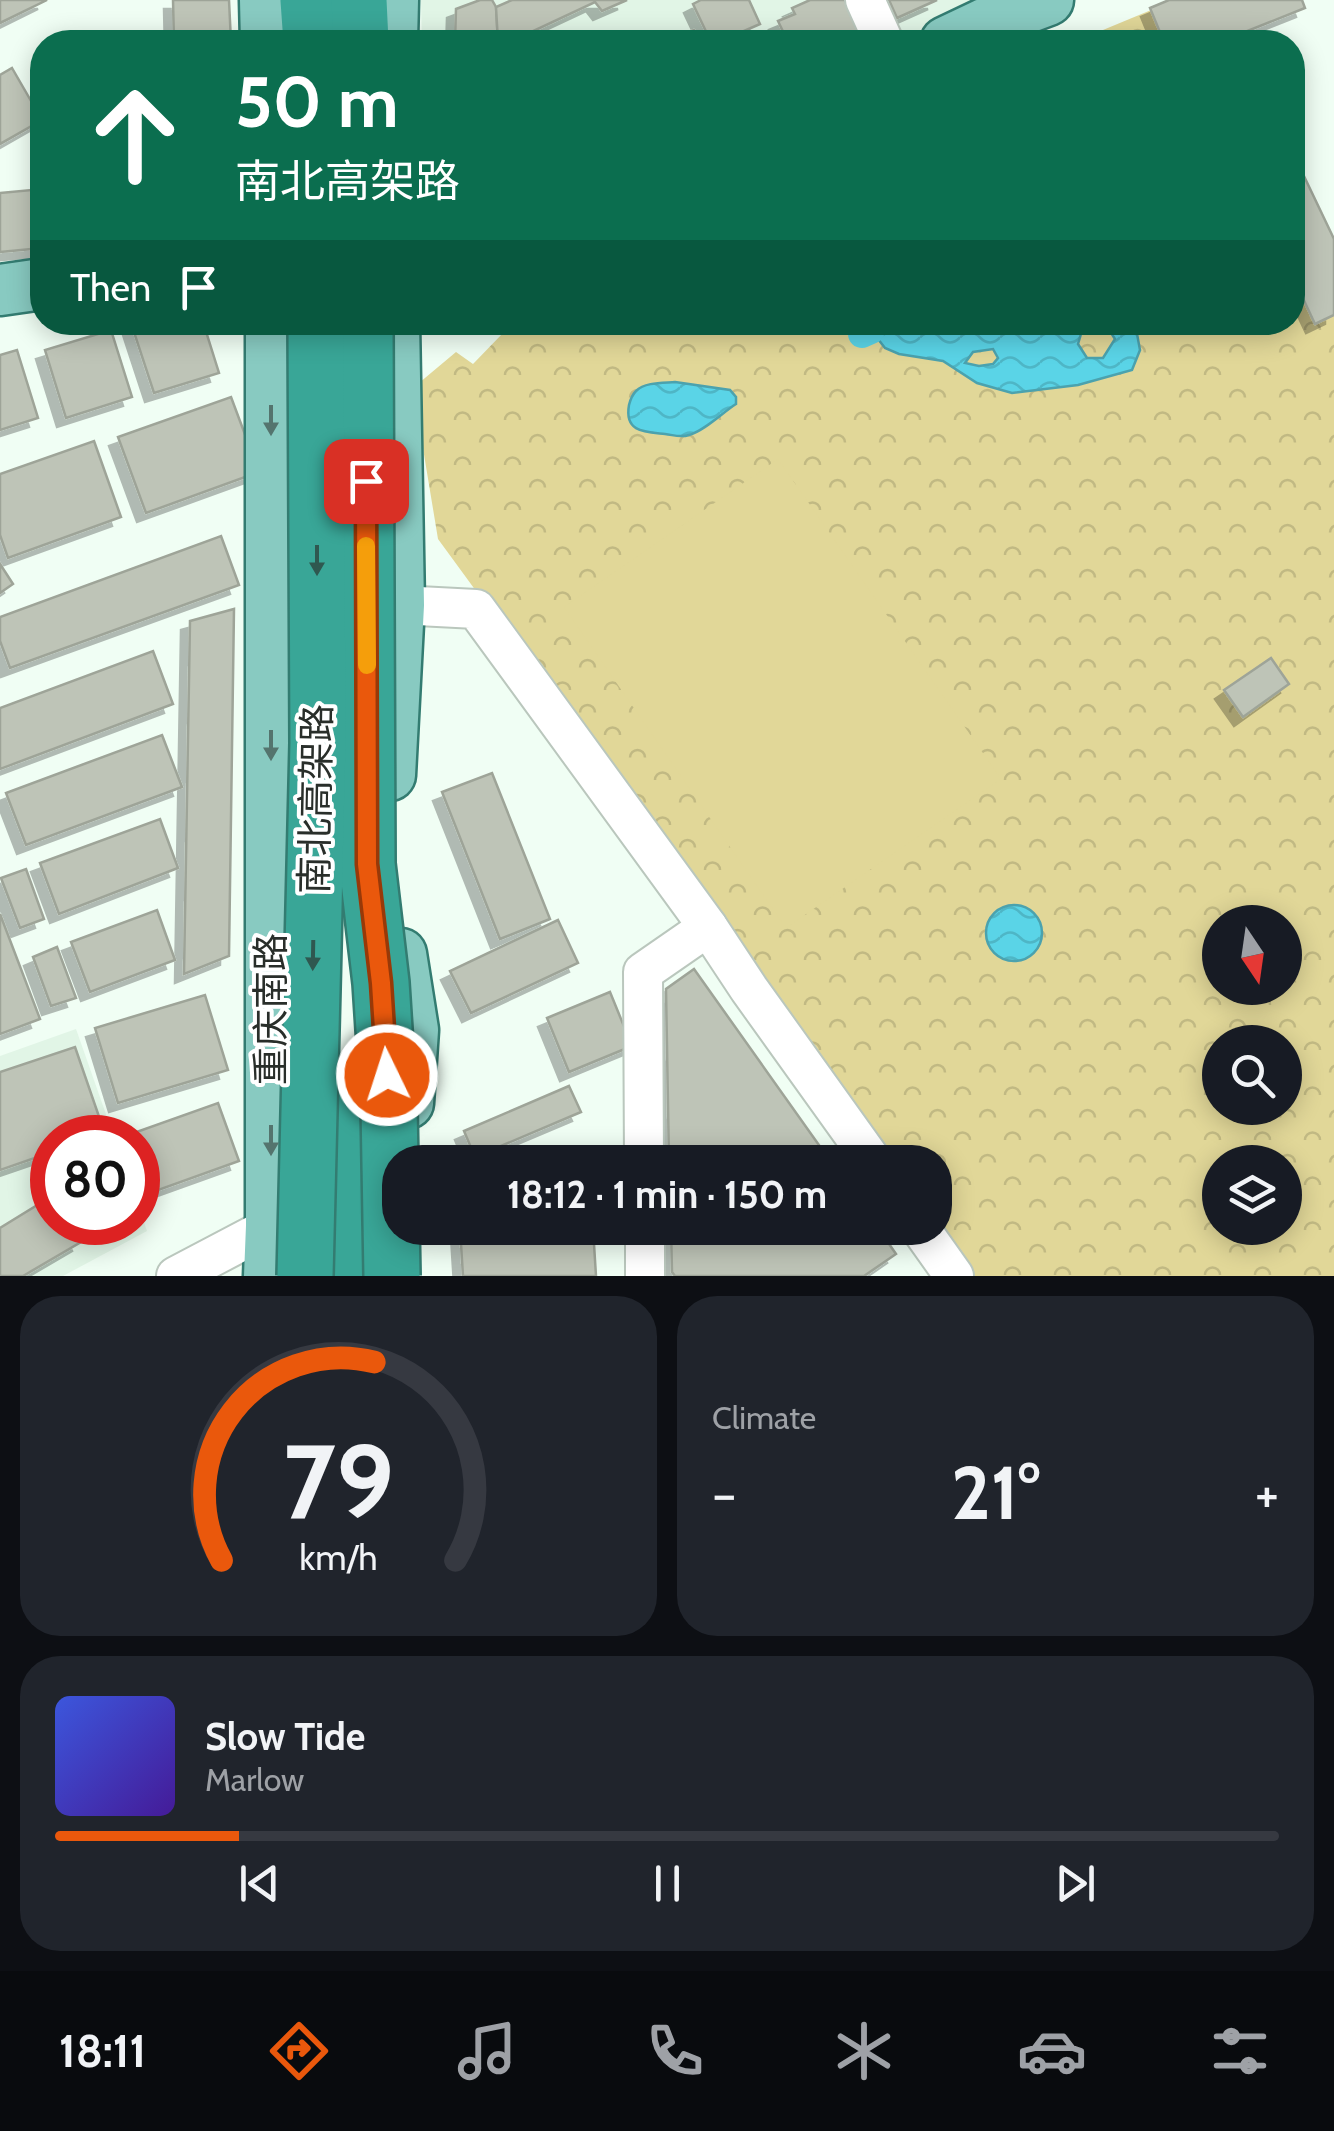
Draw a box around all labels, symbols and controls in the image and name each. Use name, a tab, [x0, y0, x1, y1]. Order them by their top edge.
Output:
text: 50 m	[235, 59, 399, 145]
icon: ahead	[70, 70, 200, 200]
text: 南北高架路	[235, 154, 460, 208]
icon: arrive	[171, 260, 226, 315]
text: Then	[70, 264, 151, 311]
one-way arrow	[263, 404, 279, 436]
pin	[324, 439, 409, 524]
icon: arrive	[339, 454, 394, 509]
one-way arrow	[309, 544, 325, 576]
street label: 南北高架路	[290, 704, 341, 894]
one-way arrow	[263, 729, 279, 761]
north arrow	[1202, 905, 1302, 1005]
map controls	[1202, 905, 1302, 1245]
street label: 重庆南路	[247, 933, 294, 1085]
one-way arrow	[305, 939, 321, 971]
position arrow	[335, 1023, 439, 1127]
button: search	[1202, 1025, 1302, 1125]
speed limit sign: 80	[30, 1115, 160, 1245]
one-way arrow	[263, 1124, 279, 1156]
button: layers	[1202, 1145, 1302, 1245]
text: 18:12 · 1 min · 150 m	[507, 1171, 827, 1218]
text: Climate	[712, 1398, 816, 1437]
text: 79	[283, 1418, 394, 1544]
text: 21°	[951, 1447, 1040, 1538]
text: −	[712, 1460, 736, 1527]
text: +	[1255, 1460, 1279, 1527]
text: km/h	[299, 1536, 378, 1579]
text: Slow Tide	[205, 1713, 365, 1760]
text: Marlow	[205, 1760, 304, 1799]
icon: previous	[232, 1856, 287, 1911]
icon: pause	[640, 1856, 695, 1911]
icon: next	[1048, 1856, 1103, 1911]
icon: directions	[264, 2016, 334, 2086]
icon: music	[452, 2016, 522, 2086]
icon: phone	[640, 2016, 710, 2086]
icon: climate	[829, 2016, 899, 2086]
icon: car	[1017, 2016, 1087, 2086]
icon: filters	[1205, 2016, 1275, 2086]
text: 18:11	[59, 2024, 146, 2078]

